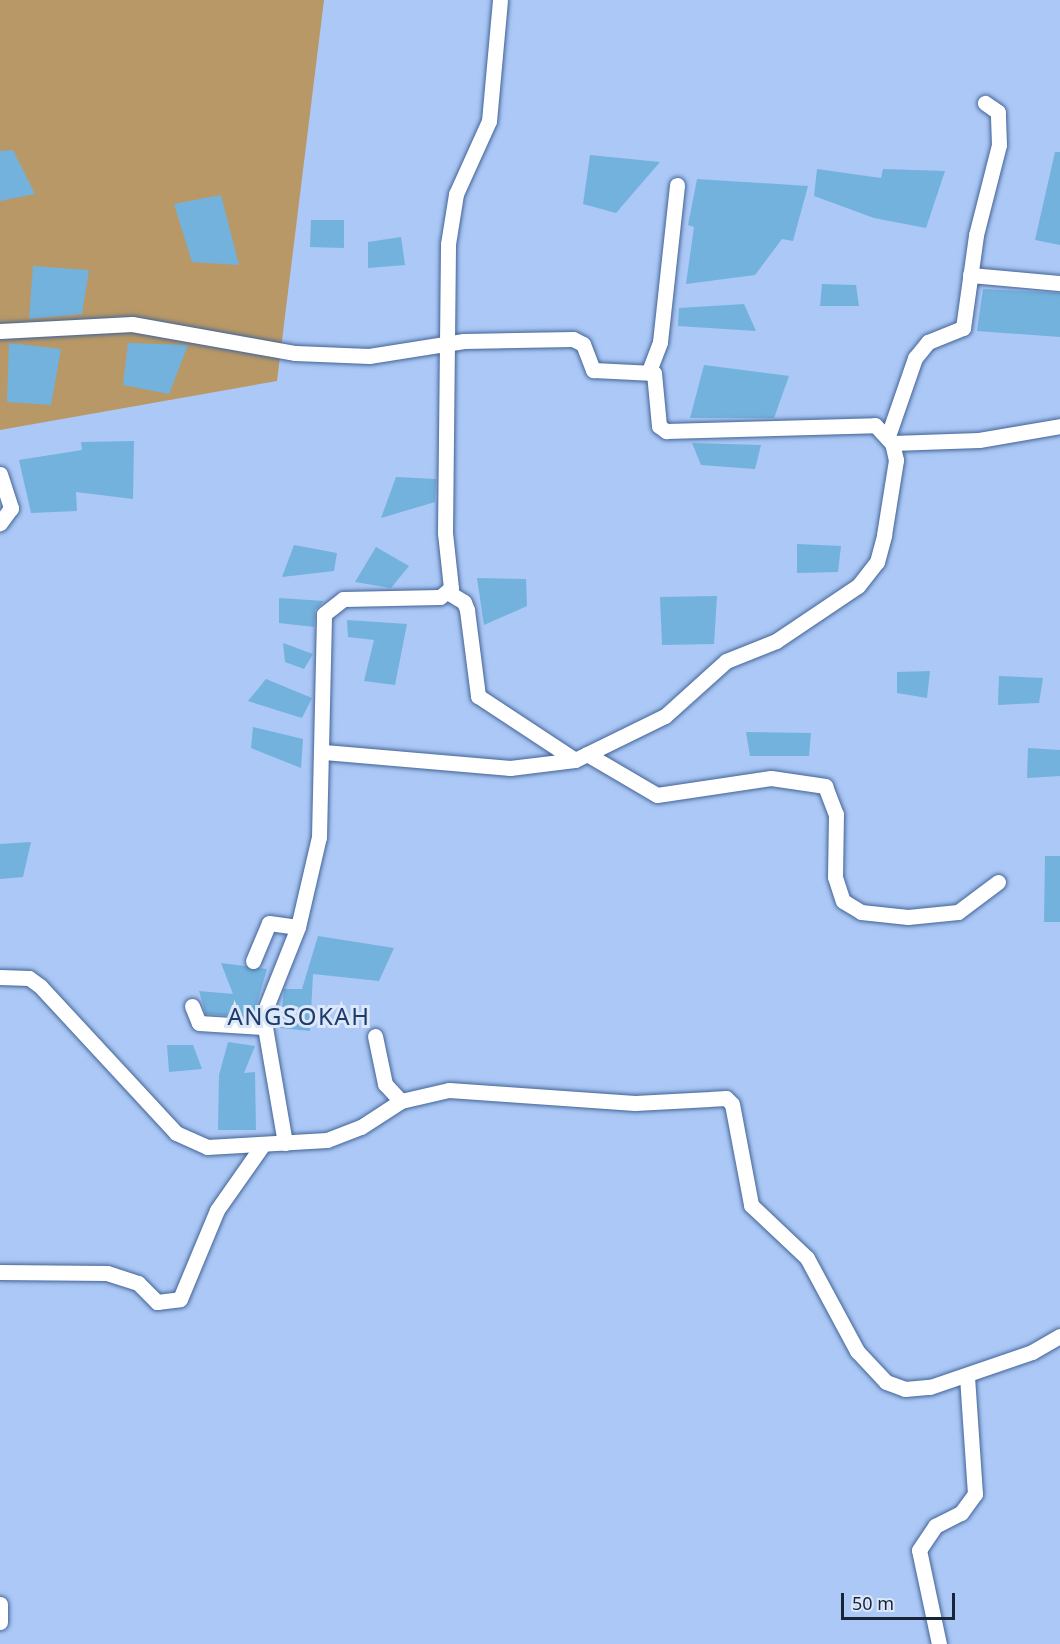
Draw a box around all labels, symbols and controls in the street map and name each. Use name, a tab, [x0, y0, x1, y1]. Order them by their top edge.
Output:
district label: ANGSOKAH	[228, 1002, 370, 1030]
scale bar	[844, 1581, 958, 1619]
text: 50 m	[852, 1591, 894, 1615]

